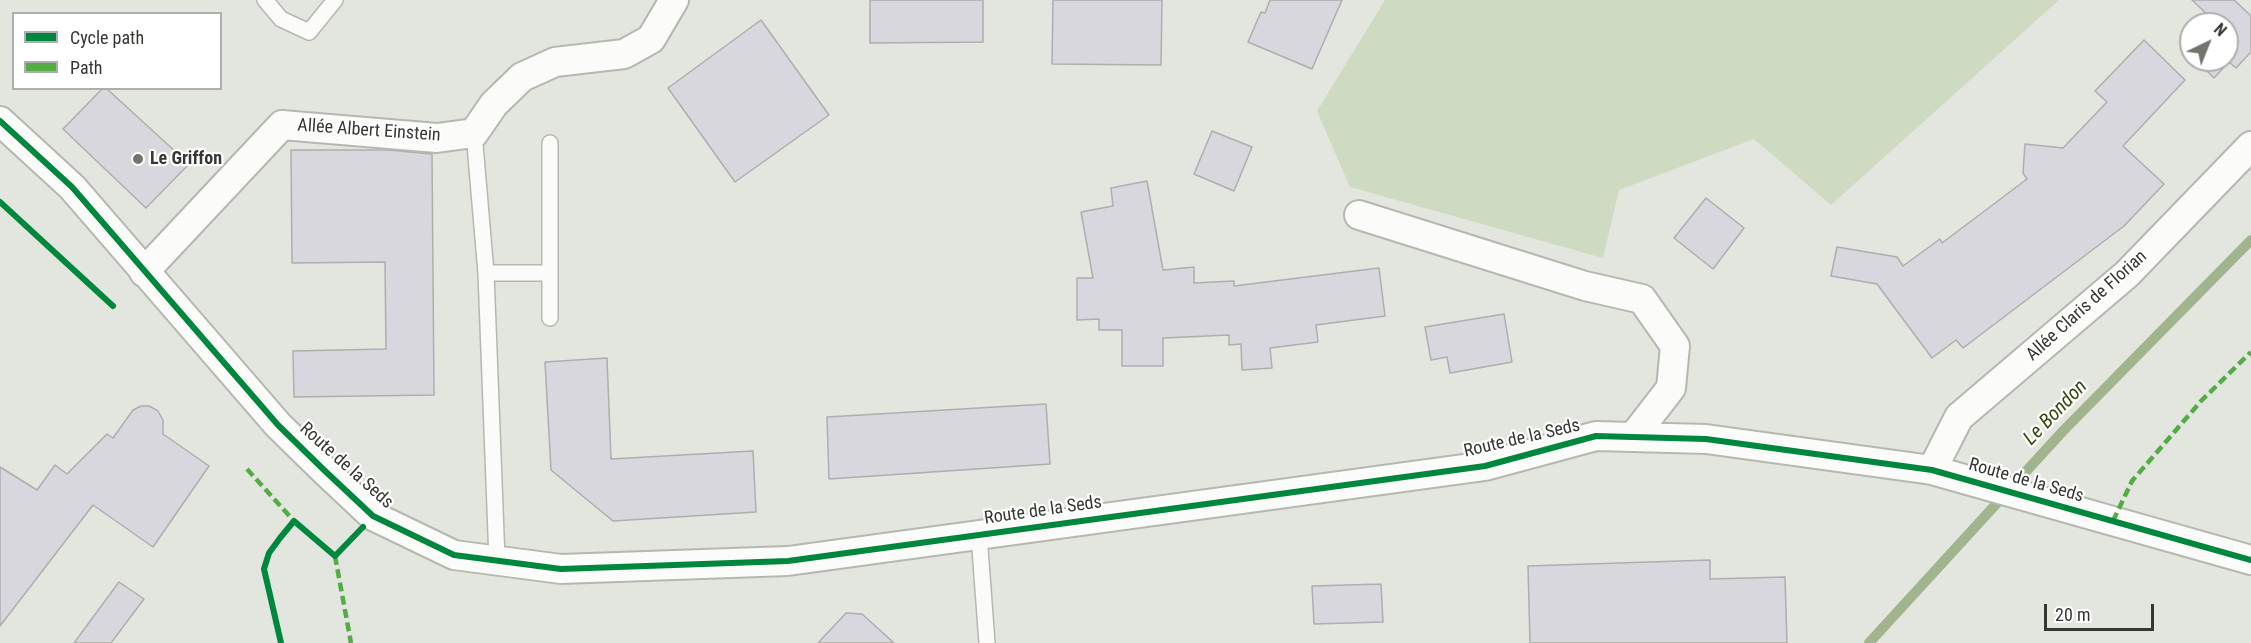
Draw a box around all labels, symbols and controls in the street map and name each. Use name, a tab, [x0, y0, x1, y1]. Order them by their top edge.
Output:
legend	[12, 12, 222, 90]
north arrow	[2179, 12, 2239, 72]
text: N	[2210, 20, 2230, 40]
text: Cycle path	[70, 27, 144, 48]
text: Path	[70, 57, 103, 78]
street label: Allée Albert Einstein	[297, 115, 441, 147]
place label: Le Griffon	[150, 148, 222, 170]
marker: Le Griffon	[131, 152, 145, 166]
street label: Allée Claris de Florian	[2022, 246, 2152, 366]
water label: Le Bondon	[2019, 375, 2093, 451]
street label: Route de la Seds	[1462, 415, 1582, 463]
street label: Route de la Seds	[295, 418, 397, 514]
street label: Route de la Seds	[1966, 454, 2086, 508]
street label: Route de la Seds	[983, 492, 1103, 530]
scale bar	[2047, 592, 2156, 630]
text: 20 m	[2055, 604, 2090, 625]

